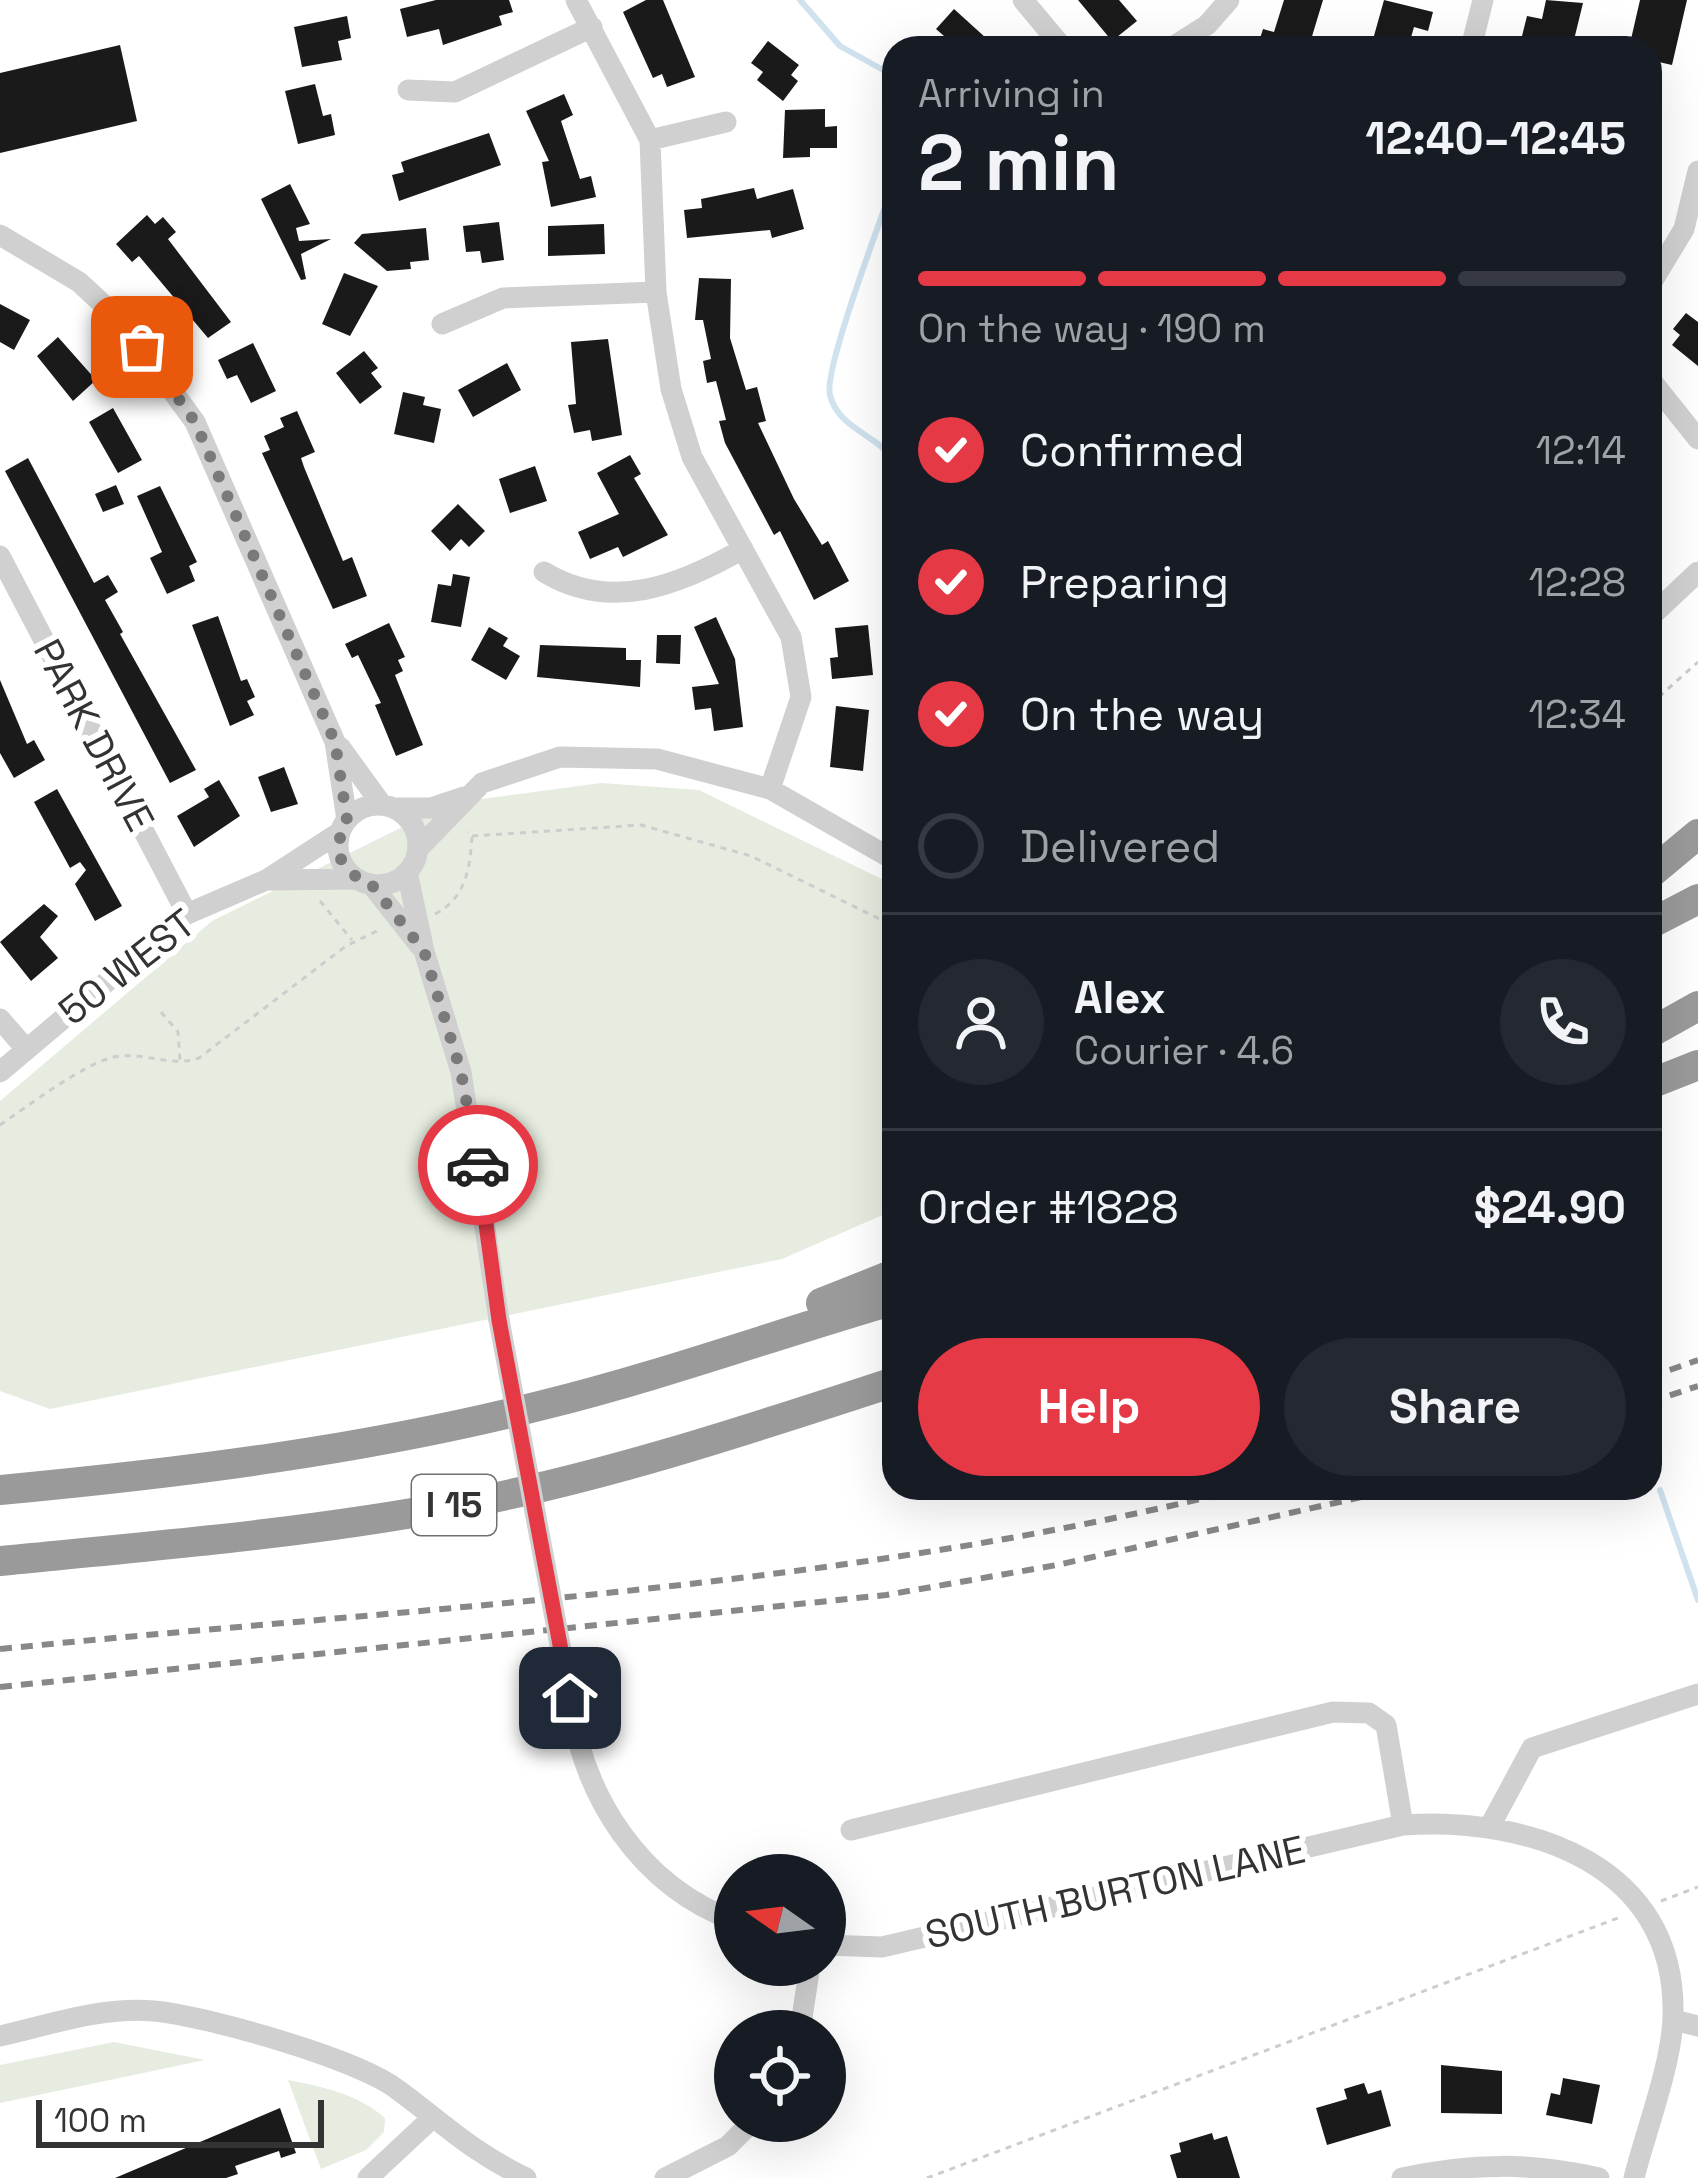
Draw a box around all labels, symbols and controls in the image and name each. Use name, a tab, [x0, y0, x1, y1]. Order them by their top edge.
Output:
text: Arriving in	[918, 69, 1105, 118]
text: 12:40–12:45	[1365, 110, 1626, 167]
text: 2 min	[918, 113, 1120, 213]
pin	[91, 296, 193, 398]
text: On the way · 190 m	[918, 304, 1266, 353]
icon: bag	[109, 314, 175, 380]
icon: check	[918, 417, 984, 483]
text: Confirmed	[1020, 422, 1245, 479]
text: 12:14	[1536, 426, 1626, 475]
icon: check	[918, 549, 984, 615]
text: Preparing	[1020, 554, 1229, 611]
text: 12:28	[1528, 558, 1626, 607]
street label: PARK DRIVE	[23, 631, 165, 839]
icon: check	[918, 681, 984, 747]
text: On the way	[1020, 686, 1264, 743]
text: 12:34	[1528, 690, 1626, 739]
text: Delivered	[1020, 818, 1220, 875]
street label: 50 WEST	[49, 898, 205, 1036]
button: person	[918, 959, 1044, 1085]
button: phone	[1500, 959, 1626, 1085]
text: Alex	[1074, 969, 1166, 1026]
text: Courier · 4.6	[1074, 1026, 1294, 1075]
courier	[418, 1105, 538, 1225]
icon: car	[445, 1132, 511, 1198]
text: Order #1828	[918, 1179, 1179, 1236]
text: $24.90	[1474, 1179, 1626, 1236]
button: Help	[918, 1338, 1260, 1476]
button: Share	[1284, 1338, 1626, 1476]
road number: I 15	[412, 1475, 496, 1535]
pin	[519, 1647, 621, 1749]
icon: home	[537, 1665, 603, 1731]
street label: SOUTH BURTON LANE	[920, 1824, 1310, 1960]
north arrow	[714, 1854, 846, 1986]
map controls	[714, 1854, 846, 2142]
button: locate	[714, 2010, 846, 2142]
scale bar	[36, 2094, 324, 2147]
text: 100 m	[54, 2100, 147, 2142]

